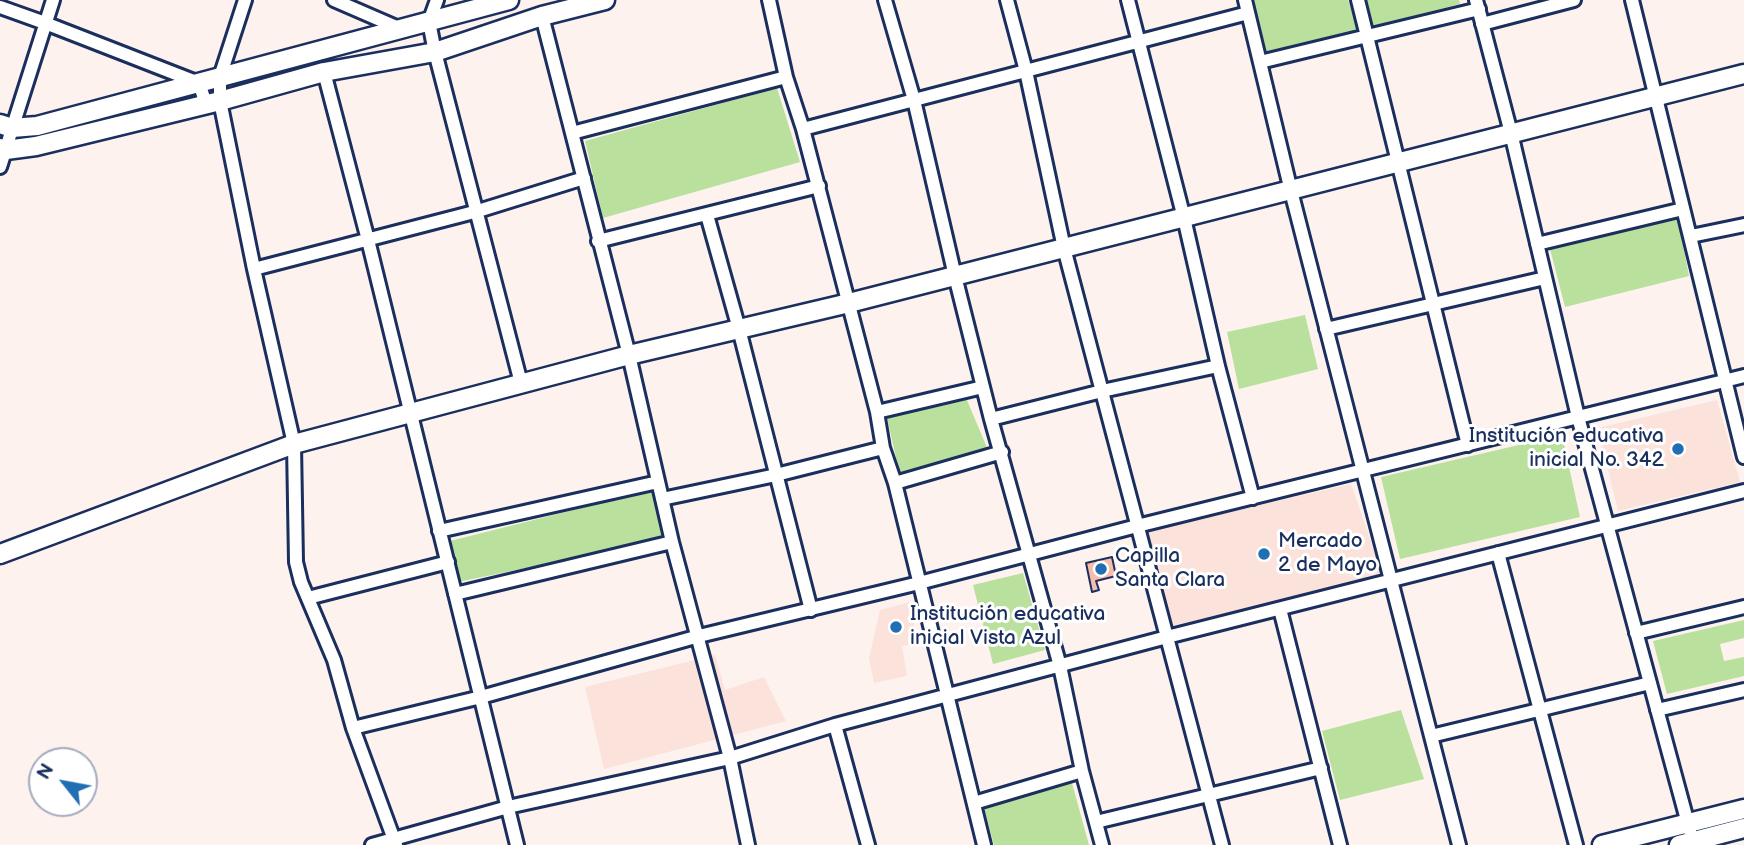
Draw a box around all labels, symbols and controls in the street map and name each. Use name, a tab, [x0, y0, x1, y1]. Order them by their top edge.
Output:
place label: Institución educativa inicial No. 342	[1469, 424, 1664, 474]
marker: Institución educativa inicial No. 342	[1670, 441, 1686, 457]
place label: Mercado 2 de Mayo	[1278, 529, 1377, 579]
place label: Capilla Santa Clara	[1115, 544, 1225, 594]
marker: Mercado 2 de Mayo	[1256, 546, 1272, 562]
marker: Capilla Santa Clara	[1093, 561, 1109, 577]
place label: Institución educativa inicial Vista Azul	[910, 602, 1105, 652]
marker: Institución educativa inicial Vista Azul	[888, 619, 904, 635]
north arrow	[28, 747, 98, 817]
text: N	[33, 760, 60, 784]

